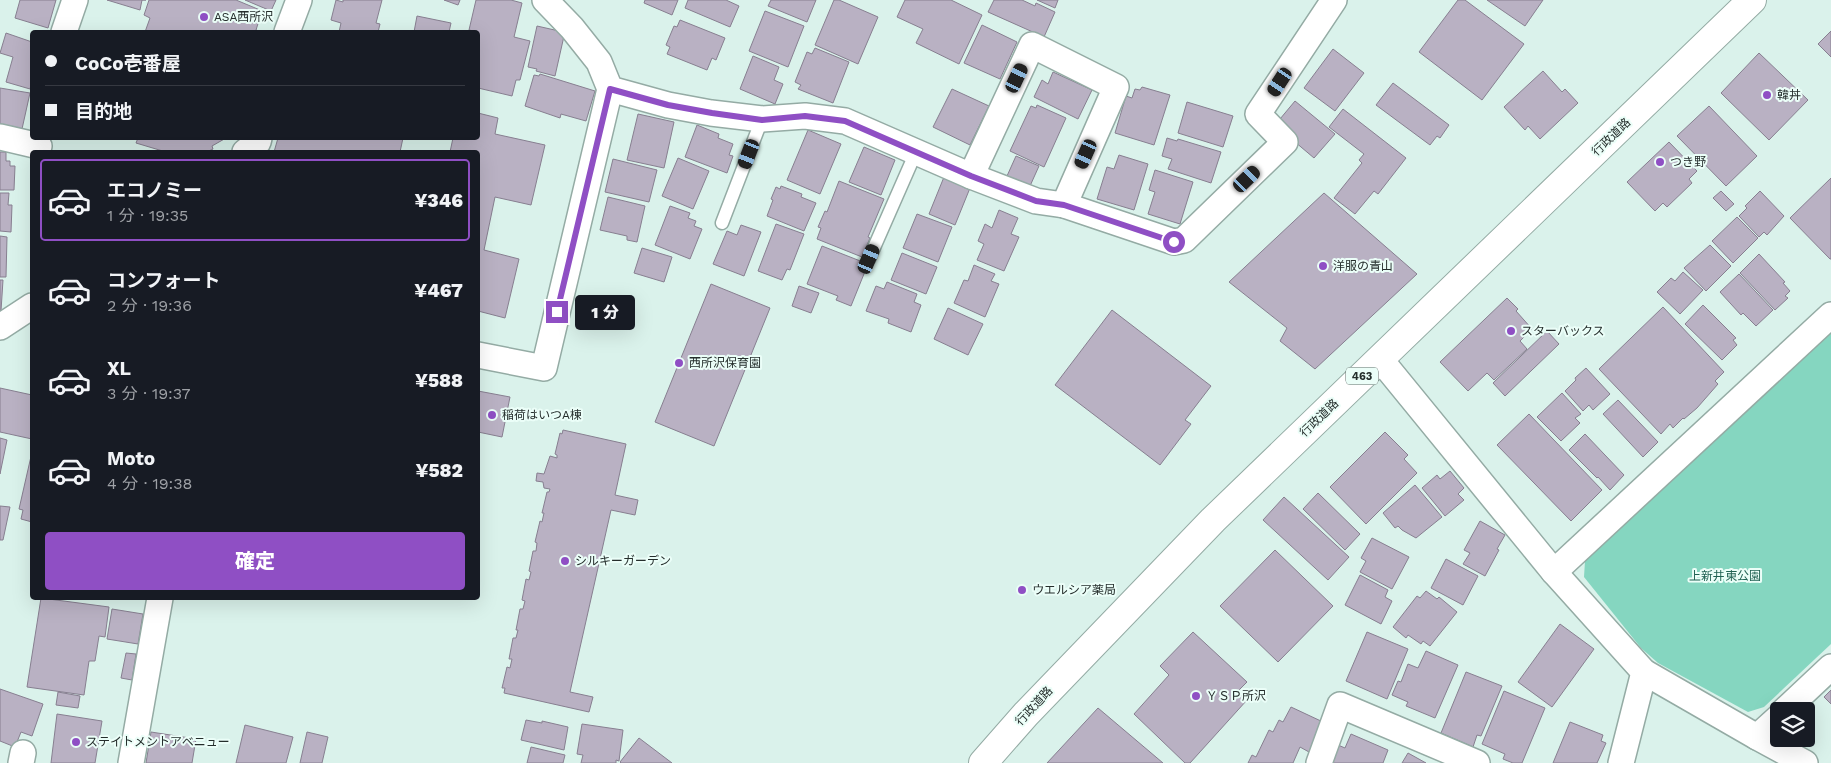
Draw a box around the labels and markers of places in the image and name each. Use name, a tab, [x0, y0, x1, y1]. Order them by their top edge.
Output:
place label: ASA西所沢	[214, 10, 273, 24]
marker: ASA西所沢	[198, 11, 210, 23]
place label: 韓丼	[1777, 88, 1801, 102]
marker: 韓丼	[1761, 89, 1773, 101]
place label: つき野	[1670, 155, 1706, 169]
marker: つき野	[1654, 156, 1666, 168]
place label: 洋服の青山	[1333, 259, 1393, 273]
marker: 洋服の青山	[1317, 260, 1329, 272]
place label: スターバックス	[1521, 324, 1605, 338]
marker: スターバックス	[1505, 325, 1517, 337]
place label: 西所沢保育園	[689, 356, 761, 370]
marker: 西所沢保育園	[673, 357, 685, 369]
place label: 稲荷はいつA棟	[502, 408, 582, 422]
marker: 稲荷はいつA棟	[486, 409, 498, 421]
place label: シルキーガーデン	[575, 554, 671, 568]
marker: シルキーガーデン	[559, 555, 571, 567]
place label: ウエルシア薬局	[1032, 583, 1116, 597]
marker: ウエルシア薬局	[1016, 584, 1028, 596]
place label: ＹＳＰ所沢	[1206, 689, 1266, 703]
marker: ＹＳＰ所沢	[1190, 690, 1202, 702]
place label: ステイトメントアベニュー	[86, 735, 230, 749]
marker: ステイトメントアベニュー	[70, 736, 82, 748]

